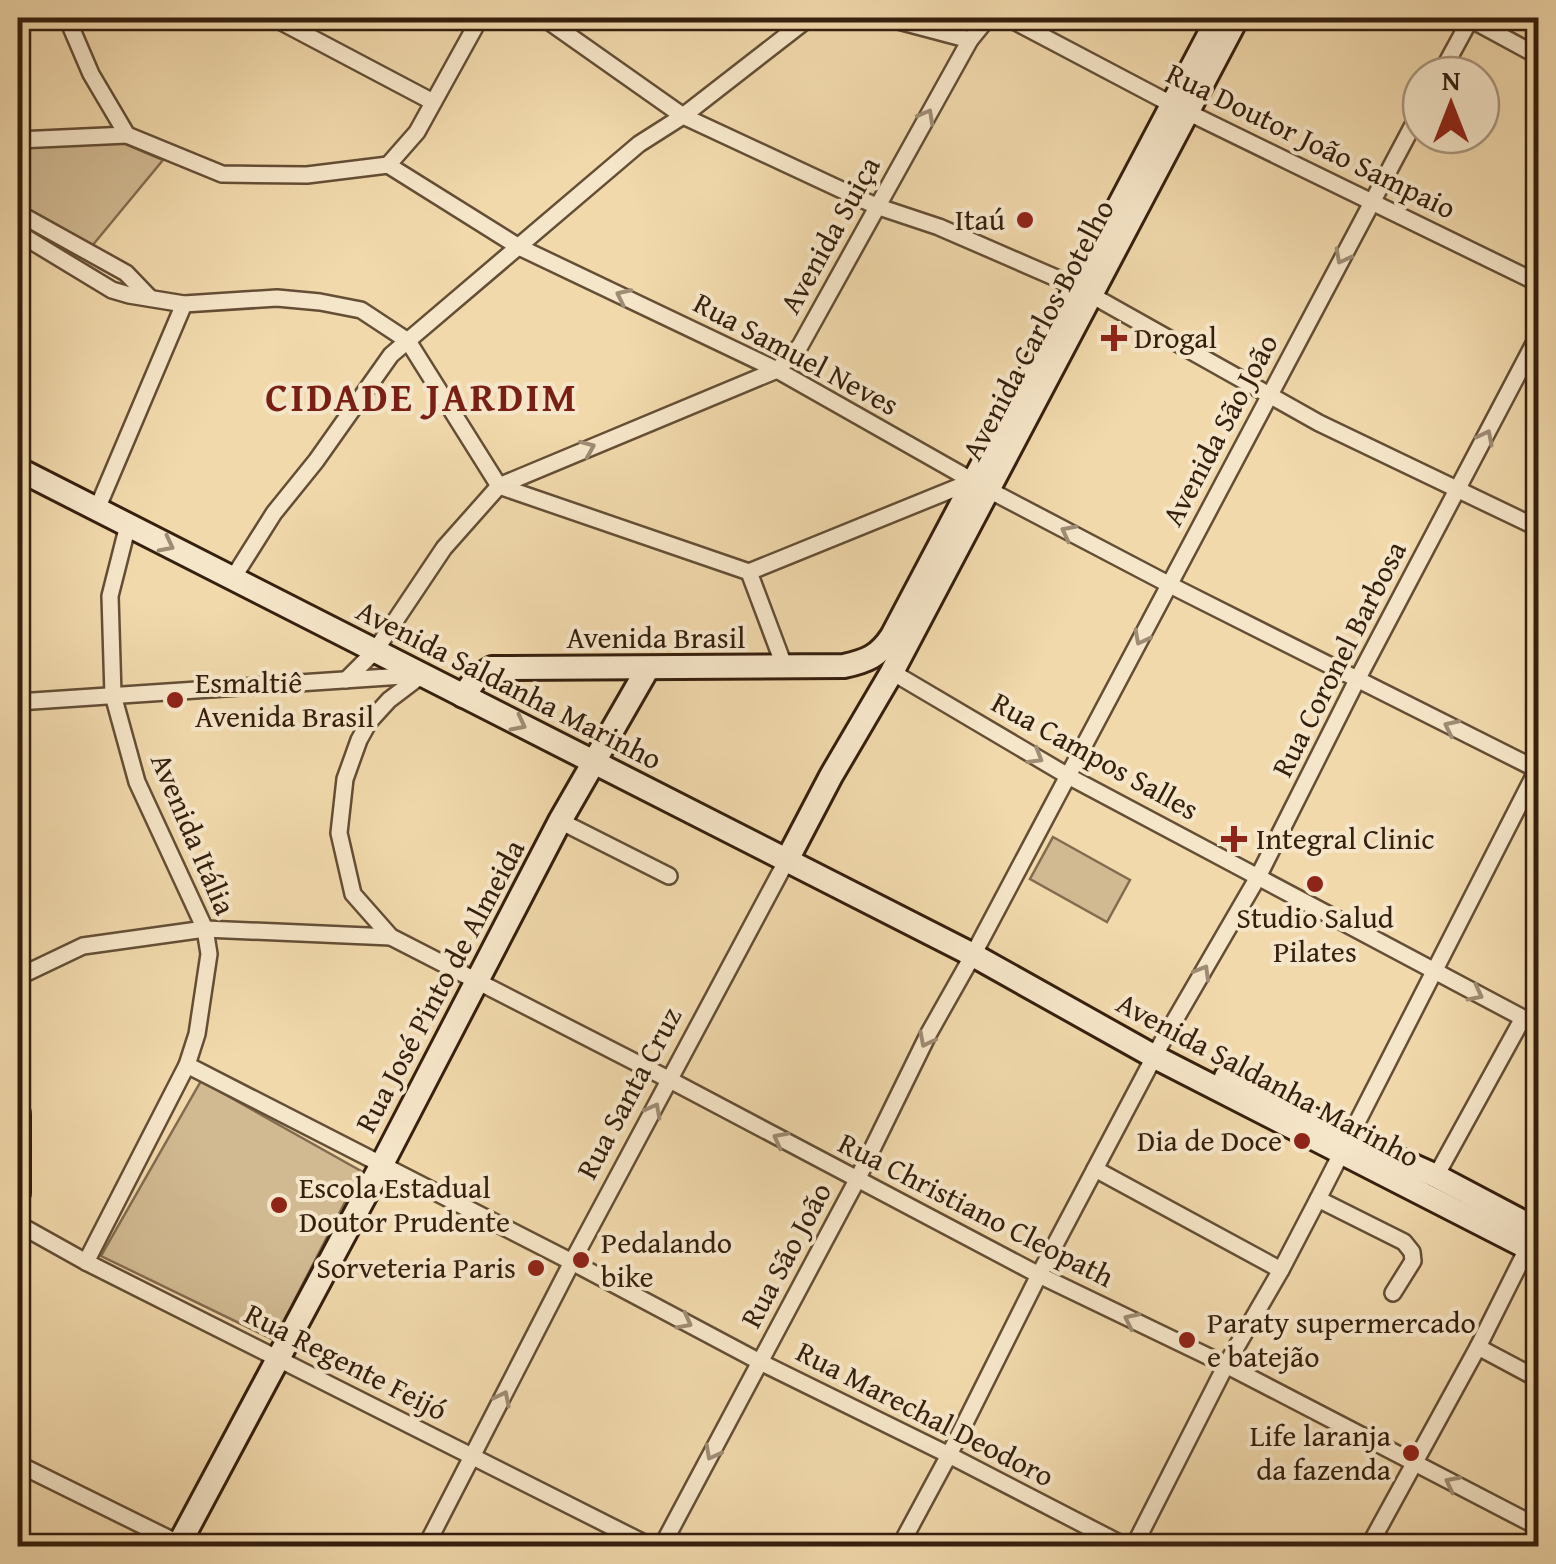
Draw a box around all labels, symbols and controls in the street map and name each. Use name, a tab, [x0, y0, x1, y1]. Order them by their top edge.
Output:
street label: Rua Doutor João Sampaio	[1159, 51, 1464, 229]
north arrow	[1401, 55, 1501, 155]
text: N	[1442, 59, 1461, 100]
one-way arrow	[915, 109, 934, 127]
street label: Avenida Suiça	[768, 148, 891, 321]
street label: Avenida Carlos Botelho	[950, 191, 1125, 468]
place label: Itaú	[955, 197, 1006, 241]
marker: Itaú	[1014, 209, 1036, 231]
one-way arrow	[1334, 247, 1354, 265]
street label: Rua Samuel Neves	[686, 280, 907, 426]
one-way arrow	[615, 289, 633, 308]
place label: Drogal	[1134, 315, 1217, 359]
street label: Avenida São João	[1150, 326, 1288, 533]
marker: Drogal	[1103, 327, 1125, 349]
district label: CIDADE JARDIM	[265, 367, 579, 426]
one-way arrow	[1474, 430, 1493, 448]
one-way arrow	[578, 440, 596, 460]
one-way arrow	[1060, 525, 1078, 544]
one-way arrow	[156, 533, 174, 552]
street label: Rua Coronel Barbosa	[1260, 533, 1417, 784]
street label: Avenida Saldanha Marinho	[349, 588, 670, 780]
street label: Avenida Brasil	[566, 615, 746, 659]
one-way arrow	[1134, 627, 1154, 645]
place label: Esmaltiê Avenida Brasil	[195, 660, 374, 738]
street label: Rua Campos Salles	[984, 680, 1207, 830]
marker: Esmaltiê Avenida Brasil	[164, 689, 186, 711]
one-way arrow	[508, 712, 526, 731]
one-way arrow	[1444, 719, 1462, 739]
one-way arrow	[1025, 745, 1043, 764]
street label: Avenida Itália	[140, 746, 248, 921]
place label: Integral Clinic	[1256, 816, 1435, 860]
marker: Integral Clinic	[1221, 826, 1247, 852]
street label: Rua José Pinto de Almeida	[343, 831, 535, 1140]
marker: Studio Salud Pilates	[1304, 873, 1326, 895]
place label: Studio Salud Pilates	[1236, 895, 1394, 973]
one-way arrow	[1190, 964, 1210, 982]
street label: Avenida Saldanha Marinho	[1109, 980, 1428, 1178]
one-way arrow	[1466, 982, 1484, 1001]
street label: Rua Santa Cruz	[564, 999, 692, 1186]
one-way arrow	[919, 1030, 938, 1048]
one-way arrow	[642, 1102, 661, 1121]
place label: Dia de Doce	[1137, 1118, 1282, 1162]
street label: Rua Christiano Cleopath	[831, 1121, 1122, 1298]
marker: Dia de Doce	[1291, 1130, 1313, 1152]
one-way arrow	[772, 1132, 790, 1151]
place label: Escola Estadual Doutor Prudente	[299, 1165, 510, 1243]
street label: Rua São João	[728, 1174, 842, 1335]
marker: Escola Estadual Doutor Prudente	[268, 1194, 290, 1216]
place label: Pedalando bike	[601, 1220, 732, 1298]
place label: Sorveteria Paris	[316, 1245, 516, 1289]
marker: Pedalando bike	[570, 1249, 592, 1271]
marker: Sorveteria Paris	[525, 1257, 547, 1279]
street label: Rua Regente Feijó	[238, 1291, 455, 1431]
place label: Paraty supermercado e batejão	[1207, 1300, 1476, 1378]
one-way arrow	[675, 1310, 693, 1330]
one-way arrow	[1123, 1312, 1141, 1332]
street label: Rua Marechal Deodoro	[789, 1329, 1062, 1497]
marker: Paraty supermercado e batejão	[1176, 1329, 1198, 1351]
one-way arrow	[491, 1390, 510, 1408]
place label: Life laranja da fazenda	[1250, 1413, 1391, 1491]
marker: Life laranja da fazenda	[1400, 1442, 1422, 1464]
one-way arrow	[704, 1443, 724, 1461]
one-way arrow	[1444, 1476, 1462, 1495]

